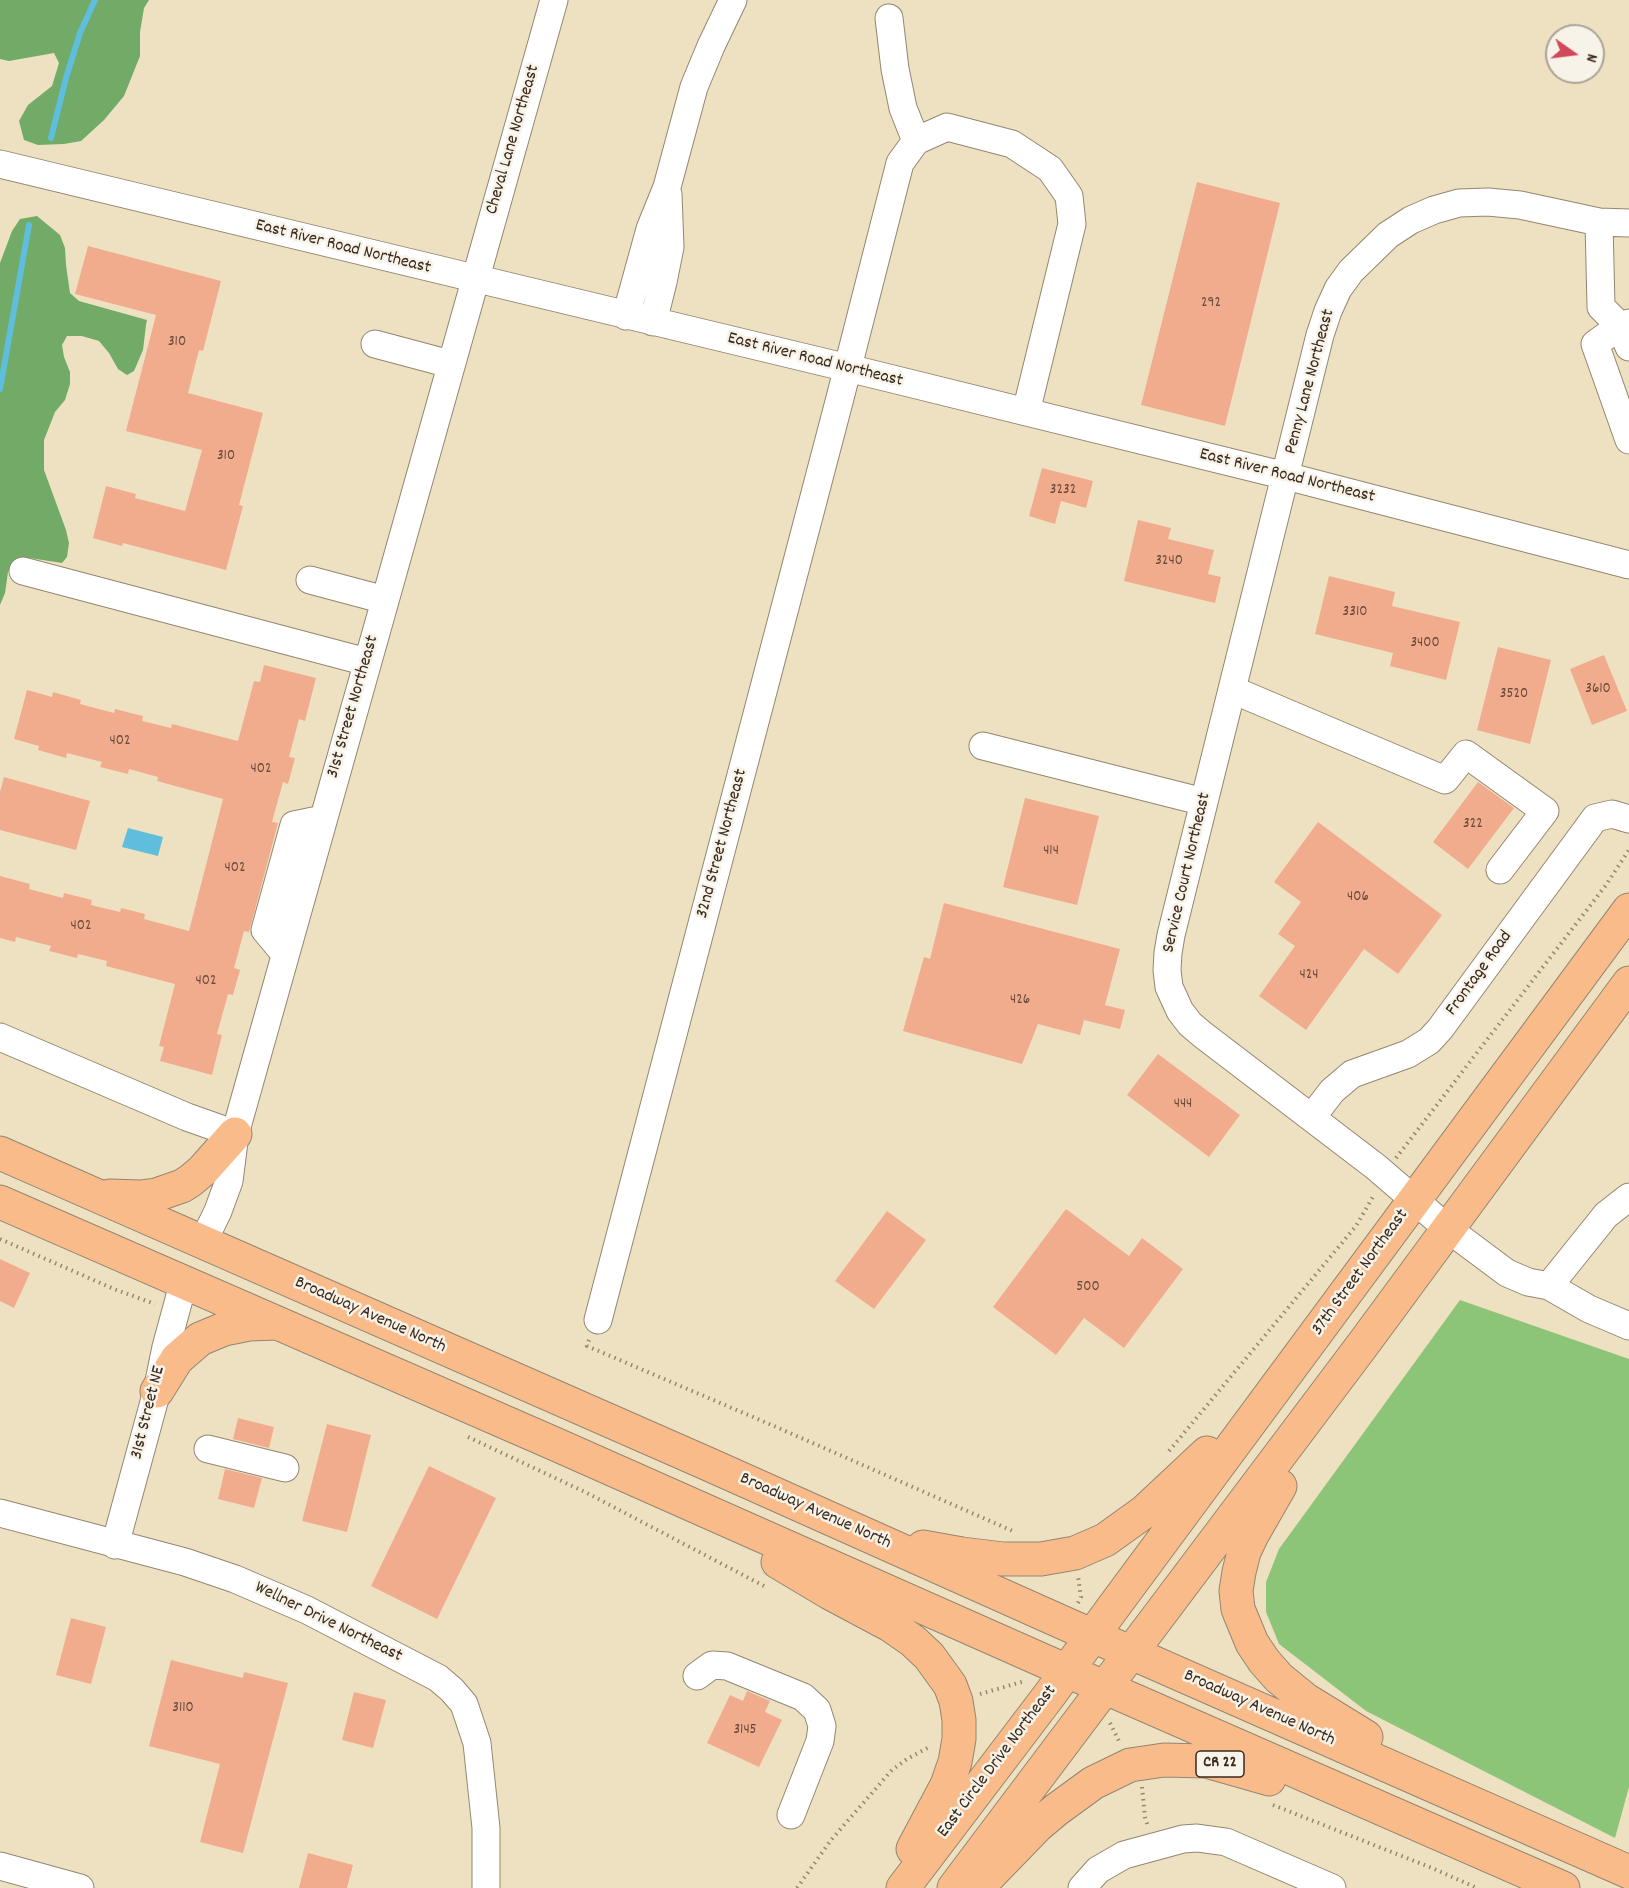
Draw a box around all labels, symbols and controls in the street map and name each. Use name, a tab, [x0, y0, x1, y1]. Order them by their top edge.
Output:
north arrow	[1545, 24, 1605, 84]
text: N	[1579, 51, 1603, 65]
street label: Cheval Lane Northeast	[482, 63, 546, 217]
street label: East River Road Northeast	[253, 216, 433, 280]
house number: 292	[1201, 295, 1221, 313]
street label: Penny Lane Northeast	[1281, 307, 1341, 457]
street label: East River Road Northeast	[725, 329, 905, 393]
house number: 310	[168, 334, 186, 352]
street label: East River Road Northeast	[1197, 445, 1377, 509]
house number: 310	[217, 448, 235, 466]
house number: 3232	[1050, 482, 1076, 500]
house number: 3240	[1155, 553, 1183, 571]
house number: 3310	[1343, 604, 1367, 622]
street label: 31st Street Northeast	[323, 633, 385, 781]
house number: 3400	[1410, 635, 1440, 653]
house number: 3610	[1585, 681, 1611, 699]
house number: 3520	[1500, 686, 1528, 704]
house number: 402	[110, 733, 130, 751]
house number: 402	[251, 761, 271, 779]
street label: 32nd Street Northeast	[693, 767, 753, 921]
street label: Service Court Northeast	[1159, 791, 1217, 955]
house number: 322	[1463, 816, 1483, 834]
house number: 414	[1043, 843, 1059, 861]
house number: 402	[225, 860, 245, 878]
house number: 406	[1347, 889, 1369, 907]
house number: 402	[71, 918, 91, 936]
street label: Frontage Road	[1442, 927, 1518, 1021]
house number: 424	[1299, 967, 1319, 985]
house number: 402	[196, 973, 216, 991]
house number: 426	[1010, 992, 1030, 1010]
house number: 444	[1174, 1096, 1192, 1114]
street label: 37th Street Northeast	[1308, 1206, 1414, 1340]
street label: Broadway Avenue North	[291, 1273, 449, 1359]
house number: 500	[1076, 1279, 1100, 1297]
street label: 31st Street NE	[127, 1364, 171, 1462]
street label: Broadway Avenue North	[736, 1469, 894, 1555]
street label: Wellner Drive Northeast	[251, 1578, 405, 1668]
street label: Broadway Avenue North	[1180, 1666, 1338, 1752]
street label: East Circle Drive Northeast	[934, 1682, 1062, 1842]
house number: 3110	[172, 1700, 194, 1718]
house number: 3145	[733, 1722, 757, 1740]
road number: CR 22	[1196, 1751, 1244, 1777]

